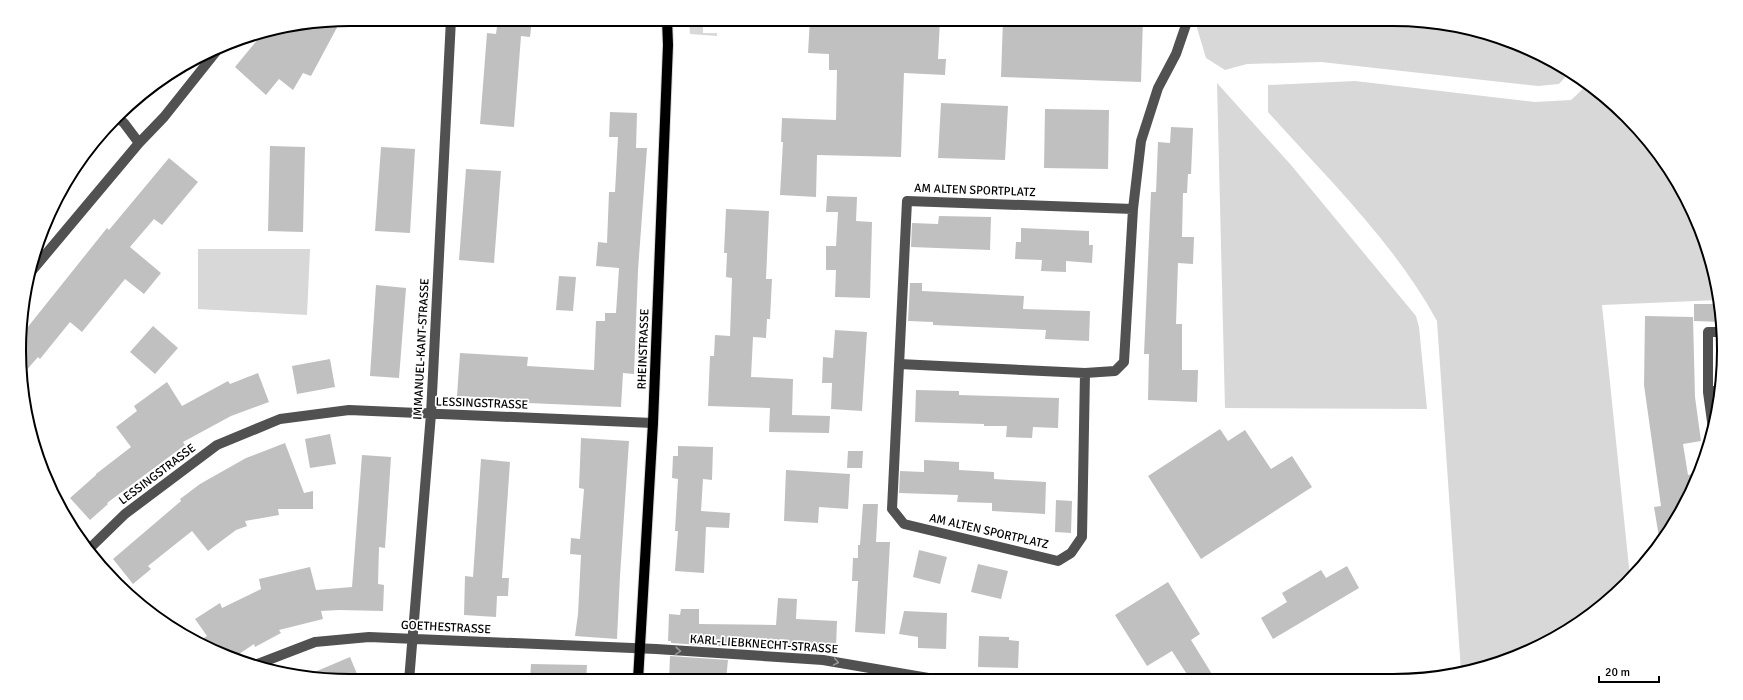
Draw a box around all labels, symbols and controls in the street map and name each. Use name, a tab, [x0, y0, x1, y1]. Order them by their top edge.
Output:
street label: AM ALTEN SPORTPLATZ	[914, 181, 1036, 200]
street label: IMMANUEL-KANT-STRASSE	[410, 278, 433, 420]
street label: RHEINSTRASSE	[635, 308, 652, 390]
street label: LESSINGSTRASSE	[435, 394, 529, 413]
street label: LESSINGSTRASSE	[116, 440, 199, 508]
street label: AM ALTEN SPORTPLATZ	[928, 510, 1050, 553]
street label: GOETHESTRASSE	[401, 618, 492, 637]
street label: KARL-LIEBKNECHT-STRASSE	[689, 632, 839, 657]
one-way arrow	[675, 646, 681, 655]
one-way arrow	[833, 657, 839, 666]
scale bar	[1599, 658, 1659, 684]
text: 20 m	[1605, 665, 1630, 680]

